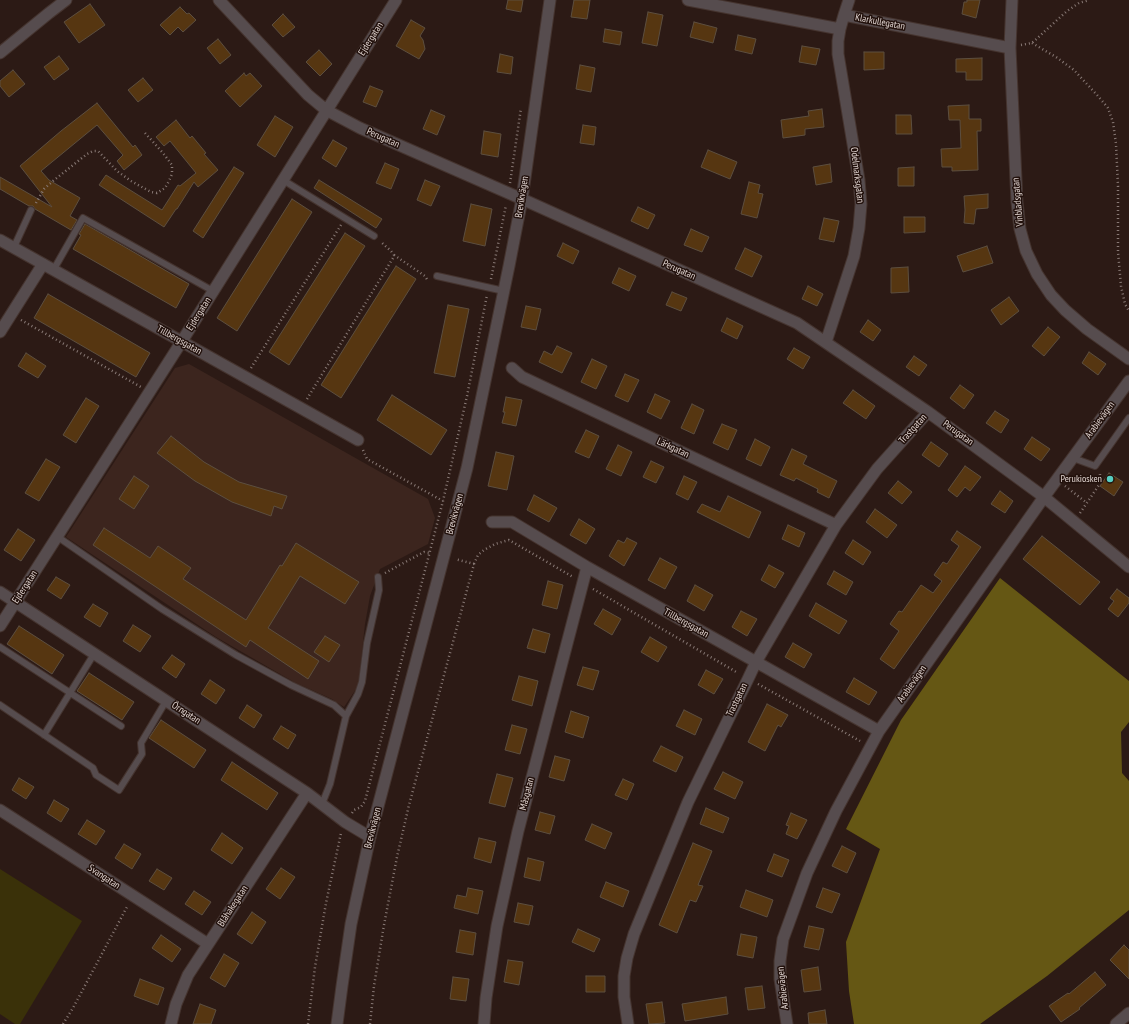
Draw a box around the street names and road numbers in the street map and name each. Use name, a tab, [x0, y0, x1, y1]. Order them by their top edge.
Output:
street label: Klarkullegatan	[854, 11, 906, 33]
street label: Ejdergatan	[356, 20, 386, 58]
street label: Perugatan	[365, 125, 401, 151]
street label: Odelmarksgatan	[848, 146, 866, 204]
street label: Brevikvägen	[513, 175, 531, 219]
street label: Vinbladsgatan	[1010, 177, 1026, 227]
street label: Perugatan	[661, 257, 697, 283]
street label: Ejdergatan	[184, 295, 214, 333]
street label: Tillbergsgatan	[154, 323, 204, 357]
street label: Arabievägen	[1083, 399, 1117, 441]
street label: Trastgatan	[897, 412, 929, 446]
street label: Perugatan	[940, 418, 976, 448]
street label: Lärkgatan	[655, 435, 691, 461]
street label: Brevikvägen	[444, 492, 466, 536]
street label: Ejdergatan	[10, 568, 40, 606]
street label: Tillbergsgatan	[661, 606, 711, 640]
street label: Arabievägen	[895, 663, 929, 705]
street label: Trastgatan	[724, 681, 750, 719]
street label: Örngatan	[169, 699, 203, 727]
street label: Måsgatan	[517, 776, 537, 812]
street label: Brevikvägen	[362, 806, 384, 850]
street label: Svangatan	[86, 862, 122, 892]
street label: Blåhakegatan	[215, 883, 251, 929]
street label: Arabievägen	[775, 966, 791, 1010]

